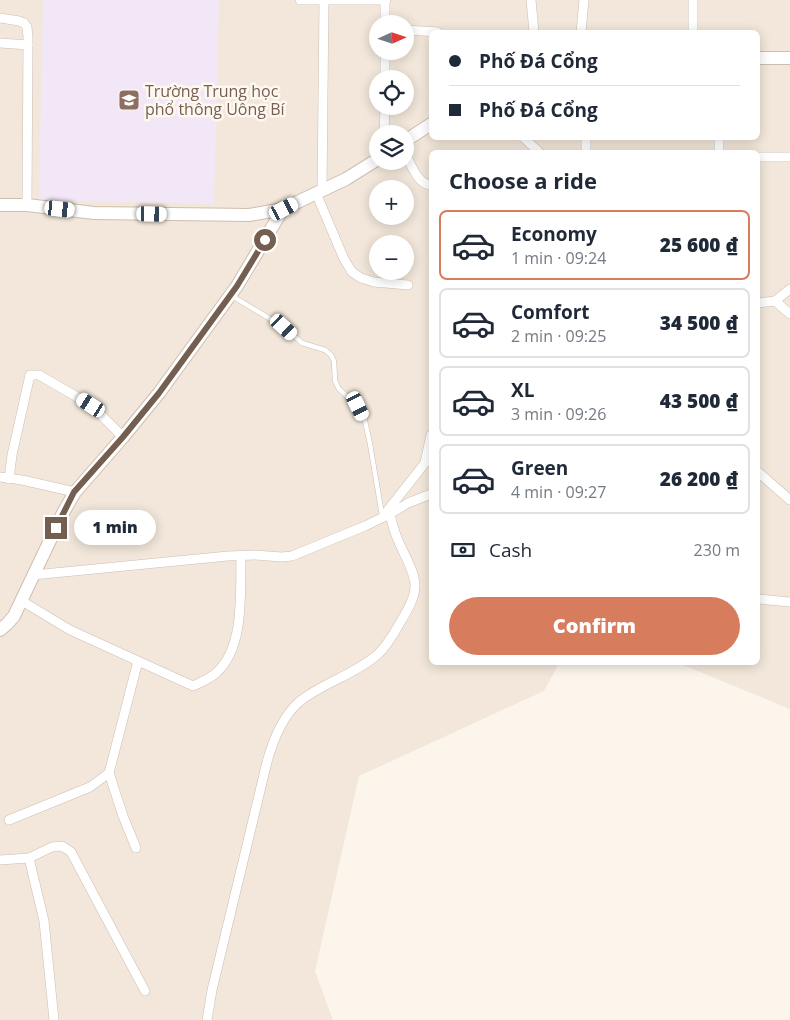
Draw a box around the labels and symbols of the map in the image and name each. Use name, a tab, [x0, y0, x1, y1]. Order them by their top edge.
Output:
north arrow	[369, 15, 414, 60]
place label: Trường Trung học phổ thông Uông Bí	[145, 80, 285, 120]
school or university icon: Trường Trung học phổ thông Uông Bí	[117, 88, 141, 112]
car	[267, 196, 300, 222]
car	[44, 200, 75, 218]
car	[136, 206, 167, 222]
route start	[254, 229, 276, 251]
car	[267, 311, 300, 343]
car	[344, 389, 371, 423]
car	[74, 391, 107, 419]
callout: 1 min	[74, 510, 156, 546]
route end	[45, 517, 67, 539]

